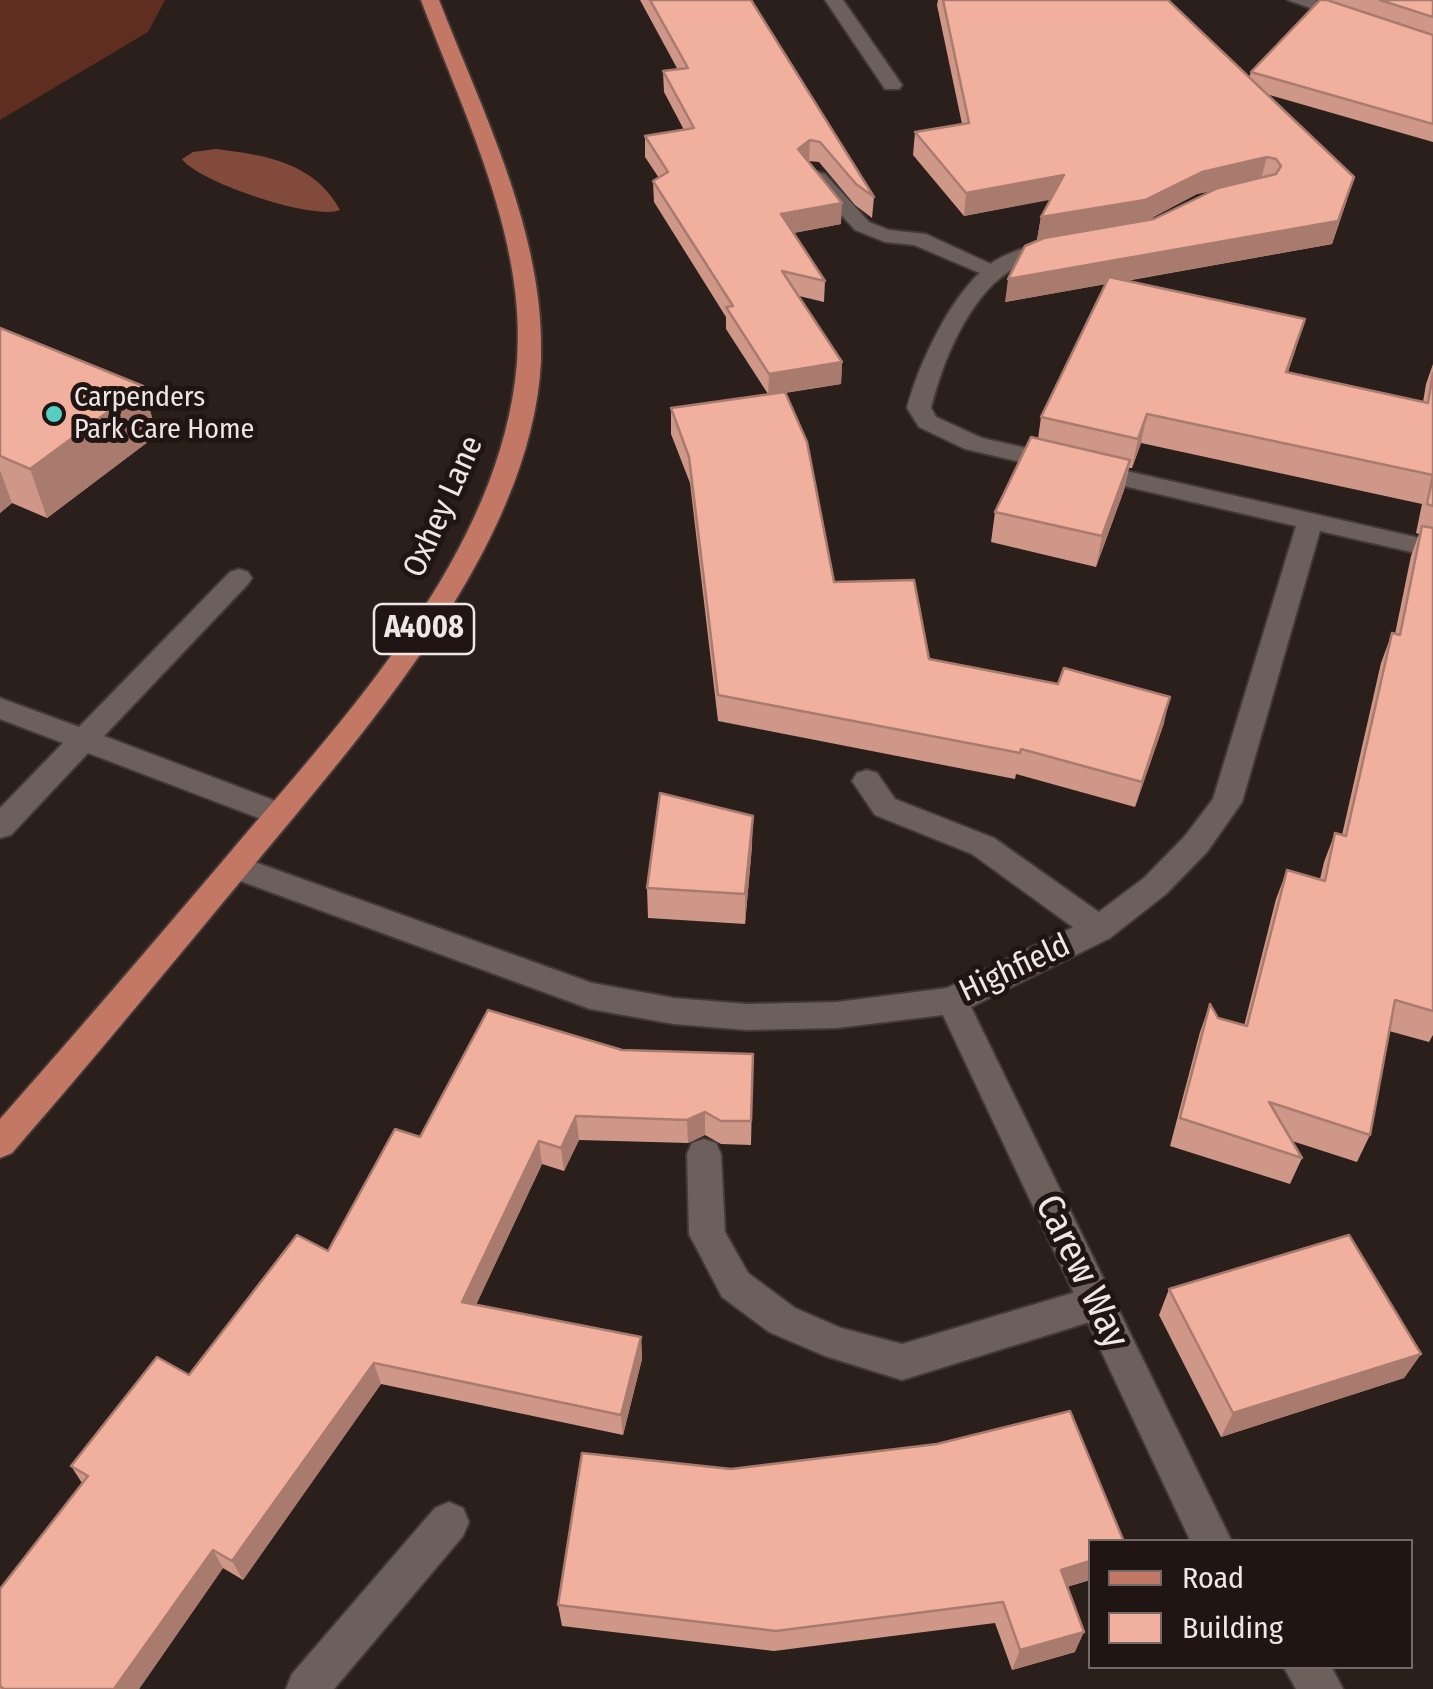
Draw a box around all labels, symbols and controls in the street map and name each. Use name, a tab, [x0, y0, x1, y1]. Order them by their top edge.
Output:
place label: Carpenders Park Care Home	[74, 381, 254, 447]
marker: Carpenders Park Care Home	[43, 403, 65, 425]
street label: Oxhey Lane	[396, 430, 492, 584]
road number: A4008	[374, 604, 474, 654]
street label: Highfield	[954, 927, 1076, 1011]
street label: Carew Way	[1024, 1188, 1138, 1356]
legend	[1088, 1539, 1413, 1669]
text: Road	[1182, 1560, 1244, 1596]
text: Building	[1182, 1610, 1283, 1646]

